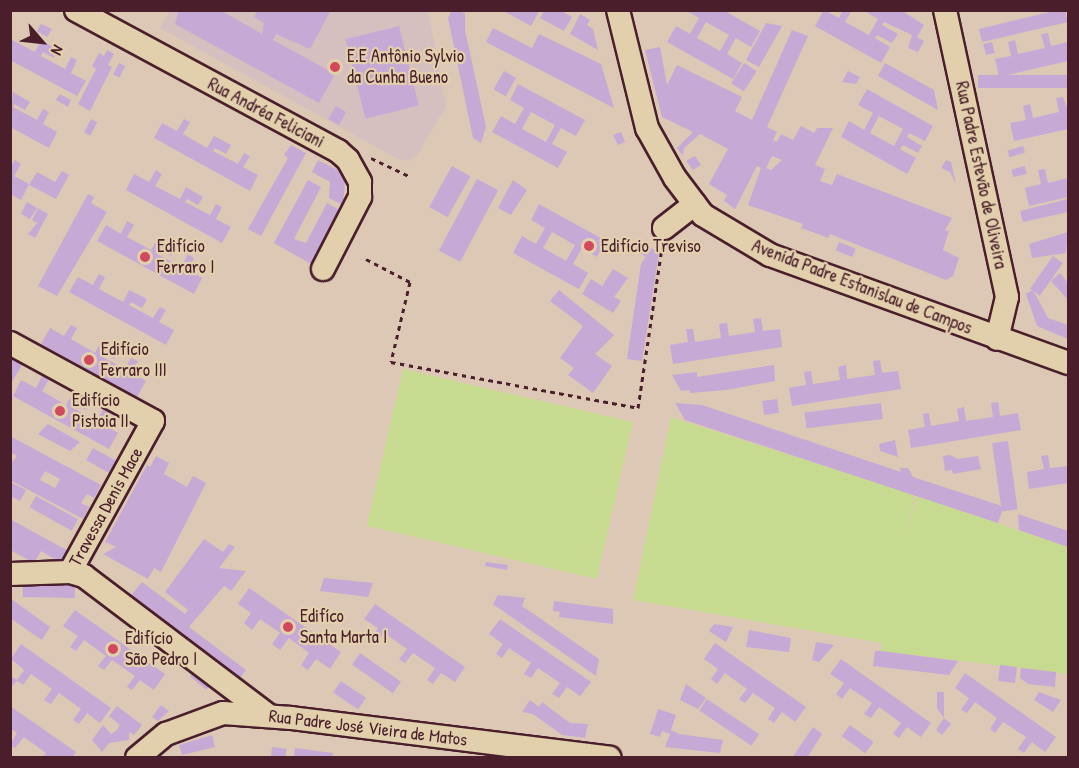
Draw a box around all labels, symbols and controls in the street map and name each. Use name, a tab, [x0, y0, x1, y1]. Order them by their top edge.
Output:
north arrow	[12, 12, 72, 72]
text: N	[46, 42, 70, 59]
place label: E.E Antônio Sylvio da Cunha Bueno	[347, 46, 464, 88]
marker: E.E Antônio Sylvio da Cunha Bueno	[328, 60, 342, 74]
street label: Rua Andréa Feliciani	[204, 73, 328, 153]
street label: Rua Padre Estevão de Oliveira	[951, 79, 1011, 271]
place label: Edifício Treviso	[601, 235, 701, 257]
street label: Avenida Padre Estanislau de Campos	[749, 235, 975, 339]
place label: Edifício Ferraro I	[157, 236, 214, 278]
marker: Edifício Treviso	[582, 239, 596, 253]
marker: Edifício Ferraro I	[138, 250, 152, 264]
place label: Edifício Ferraro III	[101, 339, 167, 382]
marker: Edifício Ferraro III	[82, 353, 96, 367]
place label: Edifício Pistoia II	[72, 390, 129, 432]
marker: Edifício Pistoia II	[53, 404, 67, 418]
street label: Travessa Denis Mace	[64, 444, 148, 570]
place label: Edifíco Santa Marta I	[300, 606, 387, 648]
marker: Edifíco Santa Marta I	[281, 620, 295, 634]
place label: Edifício São Pedro I	[125, 628, 197, 670]
marker: Edifício São Pedro I	[106, 642, 120, 656]
street label: Rua Padre José Vieira de Matos	[268, 705, 468, 751]

